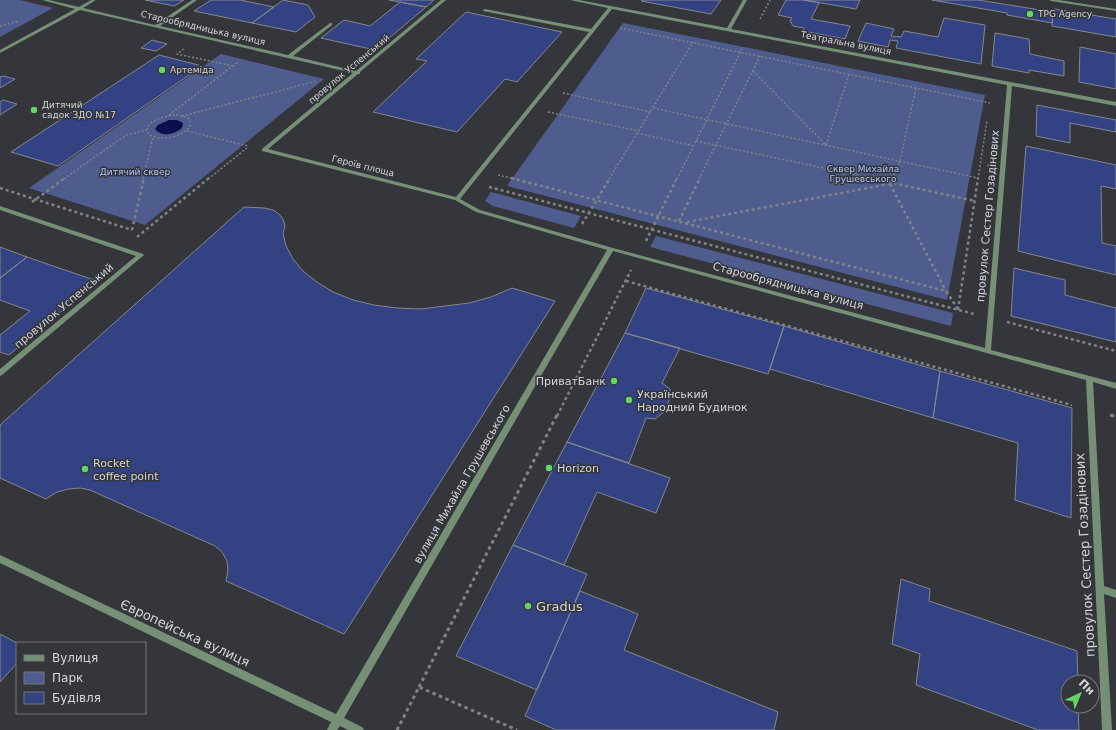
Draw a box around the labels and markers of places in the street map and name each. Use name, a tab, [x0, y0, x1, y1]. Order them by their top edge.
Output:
marker: TPG Agency	[1025, 9, 1035, 19]
place label: TPG Agency	[1037, 9, 1093, 19]
marker: Артеміда	[157, 65, 167, 75]
place label: Артеміда	[170, 65, 214, 75]
place label: Дитячий садок ЗДО №17	[42, 100, 116, 120]
marker: Дитячий садок ЗДО №17	[29, 105, 39, 115]
place label: ПриватБанк	[536, 375, 606, 388]
marker: ПриватБанк	[609, 376, 619, 386]
place label: Український Народний Будинок	[637, 388, 748, 414]
marker: Український Народний Будинок	[624, 395, 634, 405]
place label: Rocket coffee point	[93, 457, 159, 483]
place label: Horizon	[557, 462, 599, 475]
marker: Horizon	[544, 463, 554, 473]
marker: Rocket coffee point	[80, 464, 90, 474]
place label: Gradus	[536, 599, 583, 614]
marker: Gradus	[523, 601, 533, 611]

